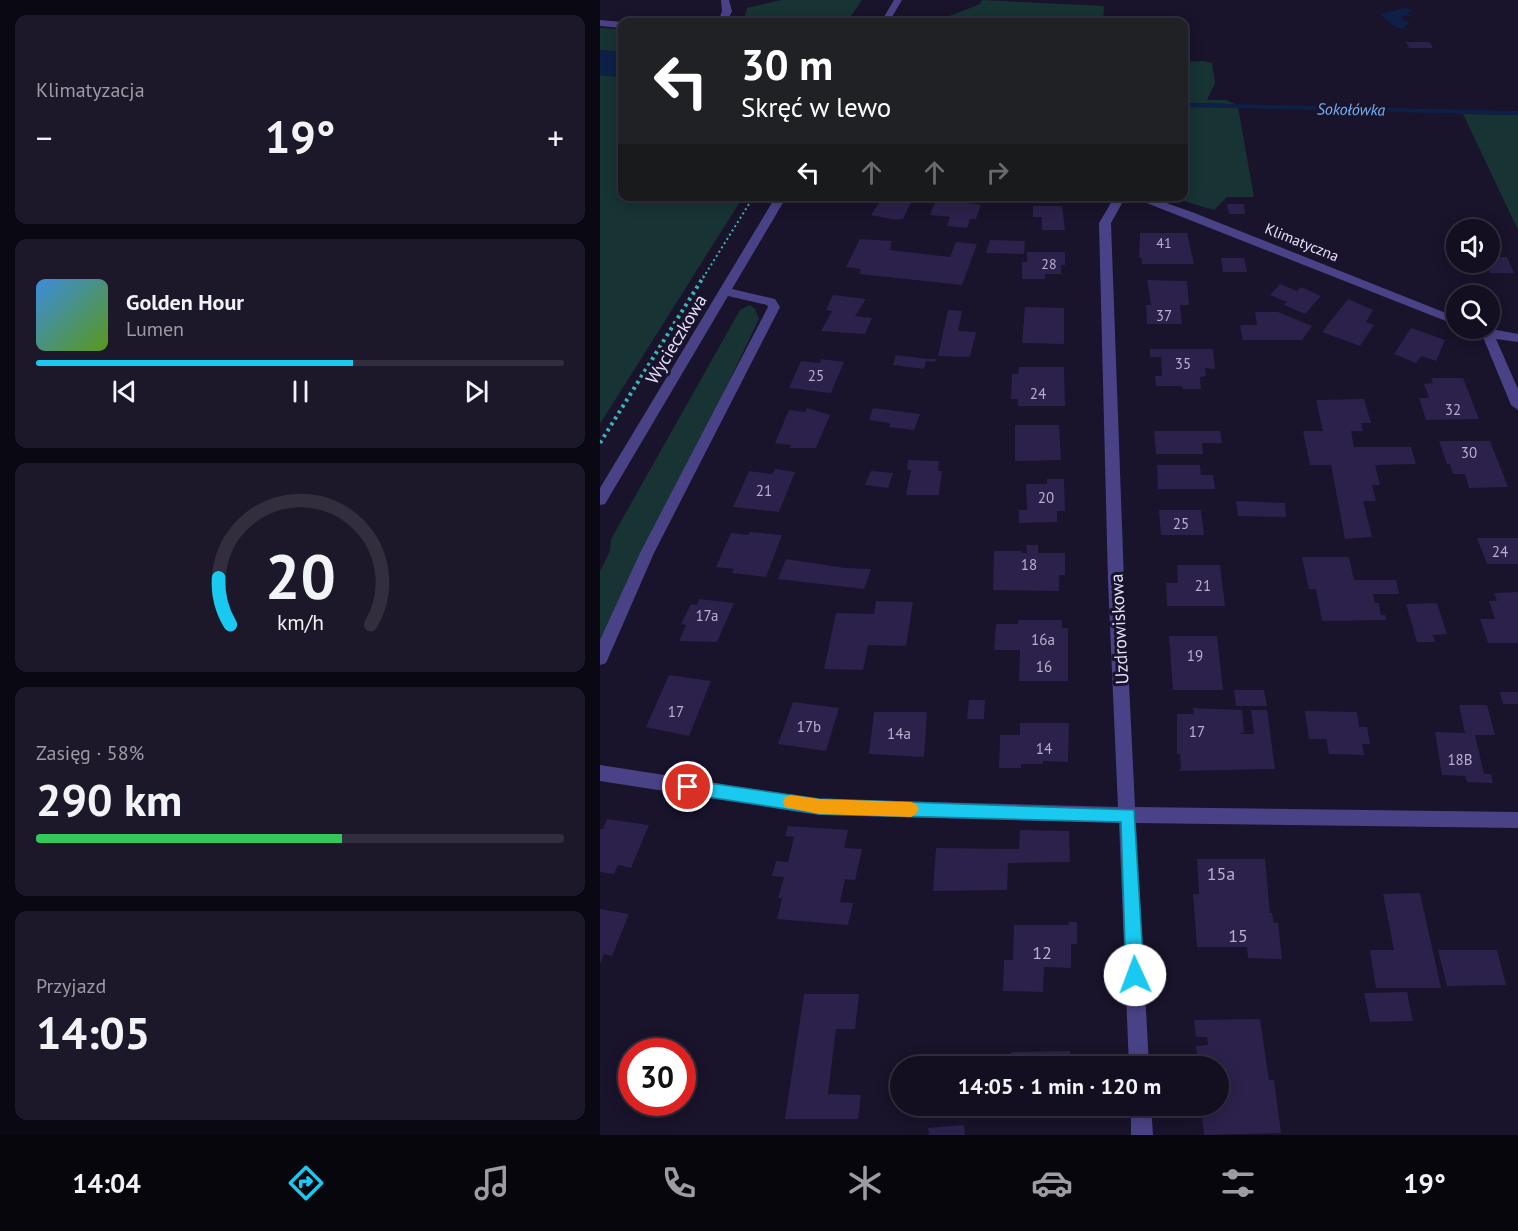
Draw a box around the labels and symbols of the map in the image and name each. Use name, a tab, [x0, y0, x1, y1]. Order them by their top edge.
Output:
water label: Sokołówka	[1317, 98, 1386, 120]
street label: Klimatyczna	[1262, 219, 1342, 265]
house number: 41	[1156, 234, 1172, 252]
house number: 28	[1041, 255, 1057, 273]
street label: Wycieczkowa	[640, 290, 712, 388]
house number: 37	[1156, 306, 1172, 325]
house number: 35	[1175, 354, 1191, 373]
house number: 25	[808, 366, 824, 385]
house number: 24	[1030, 384, 1046, 403]
house number: 32	[1445, 400, 1461, 419]
house number: 30	[1461, 443, 1477, 462]
house number: 21	[756, 481, 772, 500]
house number: 20	[1038, 488, 1054, 507]
house number: 25	[1173, 514, 1189, 533]
house number: 24	[1492, 542, 1508, 561]
house number: 18	[1021, 555, 1037, 574]
street label: Uzdrowiskowa	[1105, 573, 1133, 685]
house number: 21	[1195, 576, 1211, 595]
house number: 17a	[695, 606, 719, 625]
house number: 16a	[1031, 630, 1055, 649]
house number: 19	[1187, 646, 1203, 665]
house number: 16	[1036, 657, 1052, 676]
house number: 17	[668, 702, 684, 721]
house number: 17b	[797, 717, 821, 736]
house number: 17	[1189, 722, 1205, 741]
house number: 14a	[887, 724, 911, 743]
house number: 14	[1036, 739, 1052, 758]
house number: 18B	[1447, 750, 1473, 769]
pin	[662, 761, 713, 812]
house number: 15a	[1207, 862, 1235, 885]
house number: 15	[1228, 924, 1248, 947]
house number: 12	[1032, 941, 1052, 964]
position arrow	[1103, 943, 1167, 1007]
speed limit sign: 30	[618, 1038, 696, 1116]

